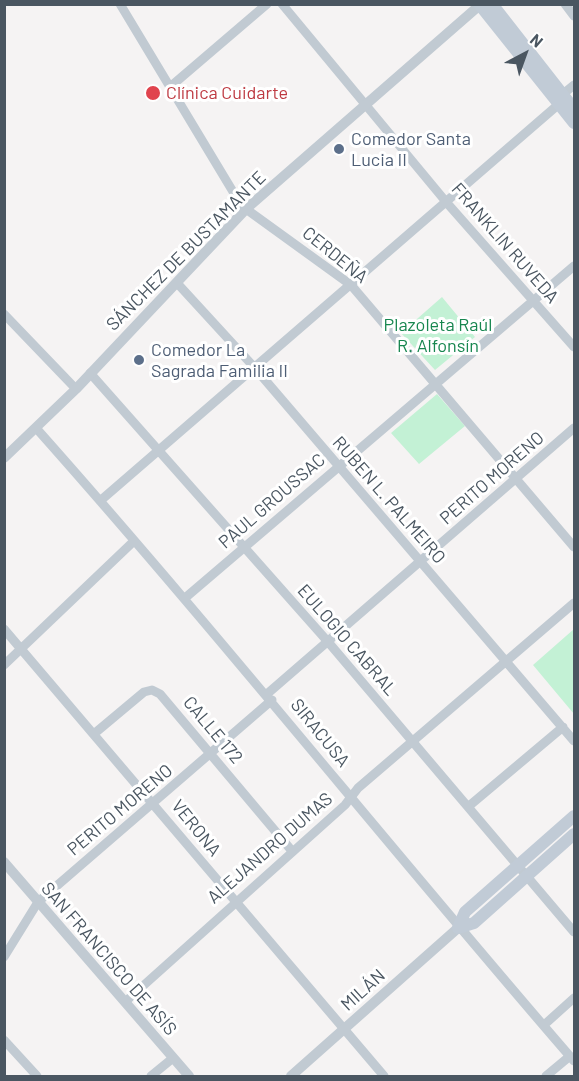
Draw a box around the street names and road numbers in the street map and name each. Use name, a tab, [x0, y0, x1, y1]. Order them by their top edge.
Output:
street label: SÁNCHEZ DE BUSTAMANTE	[102, 167, 270, 335]
street label: FRANKLIN RUVEDA	[447, 178, 563, 308]
street label: CERDEÑA	[298, 222, 372, 288]
street label: PERITO MORENO	[436, 427, 548, 529]
street label: RUBEN L. PALMEIRO	[328, 432, 450, 568]
street label: PAUL GROUSSAC	[214, 449, 330, 553]
street label: EULOGIO CABRAL	[293, 580, 401, 700]
street label: CALLE 172	[179, 692, 247, 768]
street label: SIRACUSA	[286, 694, 354, 772]
street label: PERITO MORENO	[63, 760, 177, 860]
street label: ALEJANDRO DUMAS	[203, 788, 337, 908]
street label: VERONA	[167, 795, 225, 861]
street label: SAN FRANCISCO DE ASÍS	[37, 878, 181, 1040]
street label: MILÁN	[337, 965, 389, 1015]

